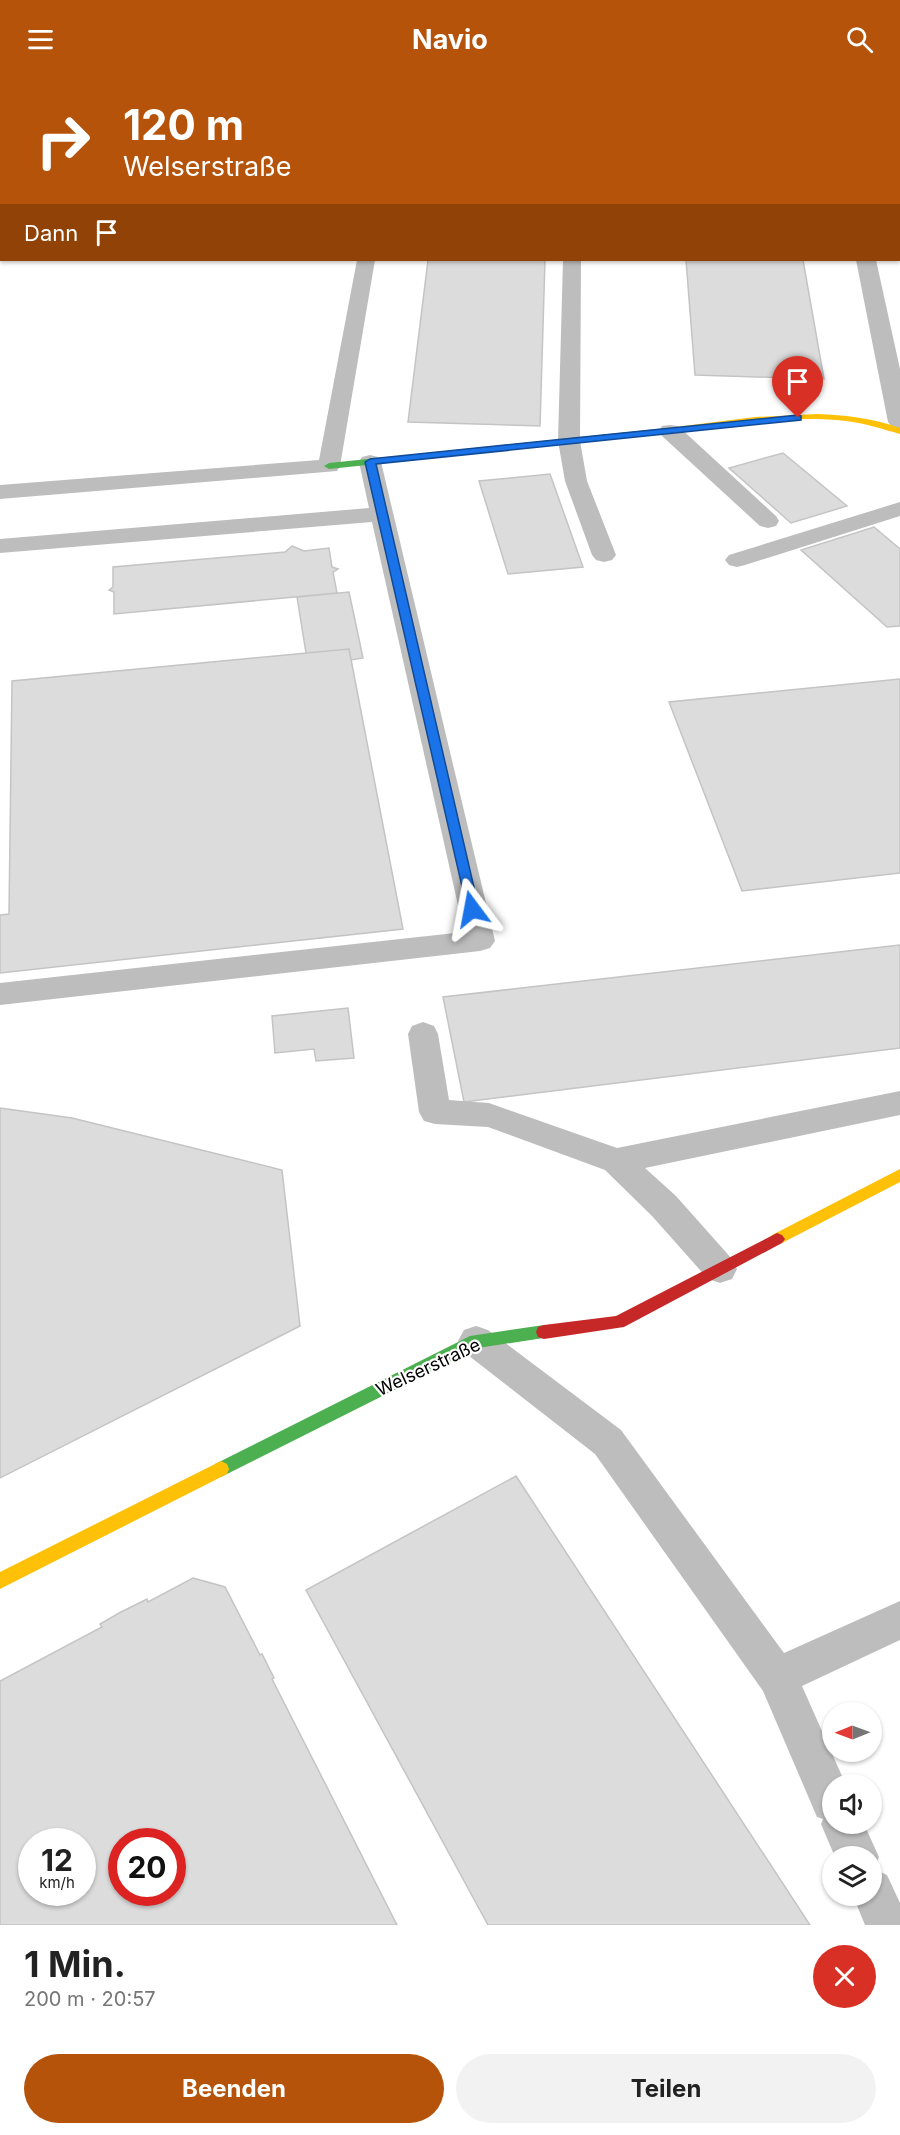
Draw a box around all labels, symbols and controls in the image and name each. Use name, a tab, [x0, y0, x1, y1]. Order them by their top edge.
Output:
icon: menu	[24, 23, 57, 56]
text: Navio	[412, 23, 488, 56]
icon: search	[843, 23, 876, 56]
text: 120 m	[123, 99, 244, 150]
icon: right	[24, 102, 102, 180]
text: Welserstraße	[123, 150, 291, 183]
icon: arrive	[90, 216, 123, 249]
text: Dann	[24, 220, 78, 246]
pin	[772, 356, 823, 418]
icon: arrive	[781, 365, 814, 398]
position arrow	[440, 877, 504, 941]
street label: Welserstraße	[373, 1334, 483, 1400]
north arrow	[822, 1702, 882, 1762]
map controls	[822, 1702, 882, 1906]
button: sound	[822, 1774, 882, 1834]
speed limit sign: 20	[108, 1828, 186, 1906]
text: 12	[41, 1842, 73, 1878]
button: layers	[822, 1846, 882, 1906]
text: km/h	[39, 1873, 75, 1892]
text: 1 Min.	[24, 1942, 126, 1986]
button: close	[813, 1945, 876, 2008]
text: 200 m · 20:57	[24, 1987, 156, 2011]
button: Beenden	[24, 2054, 444, 2123]
button: Teilen	[456, 2054, 876, 2123]

